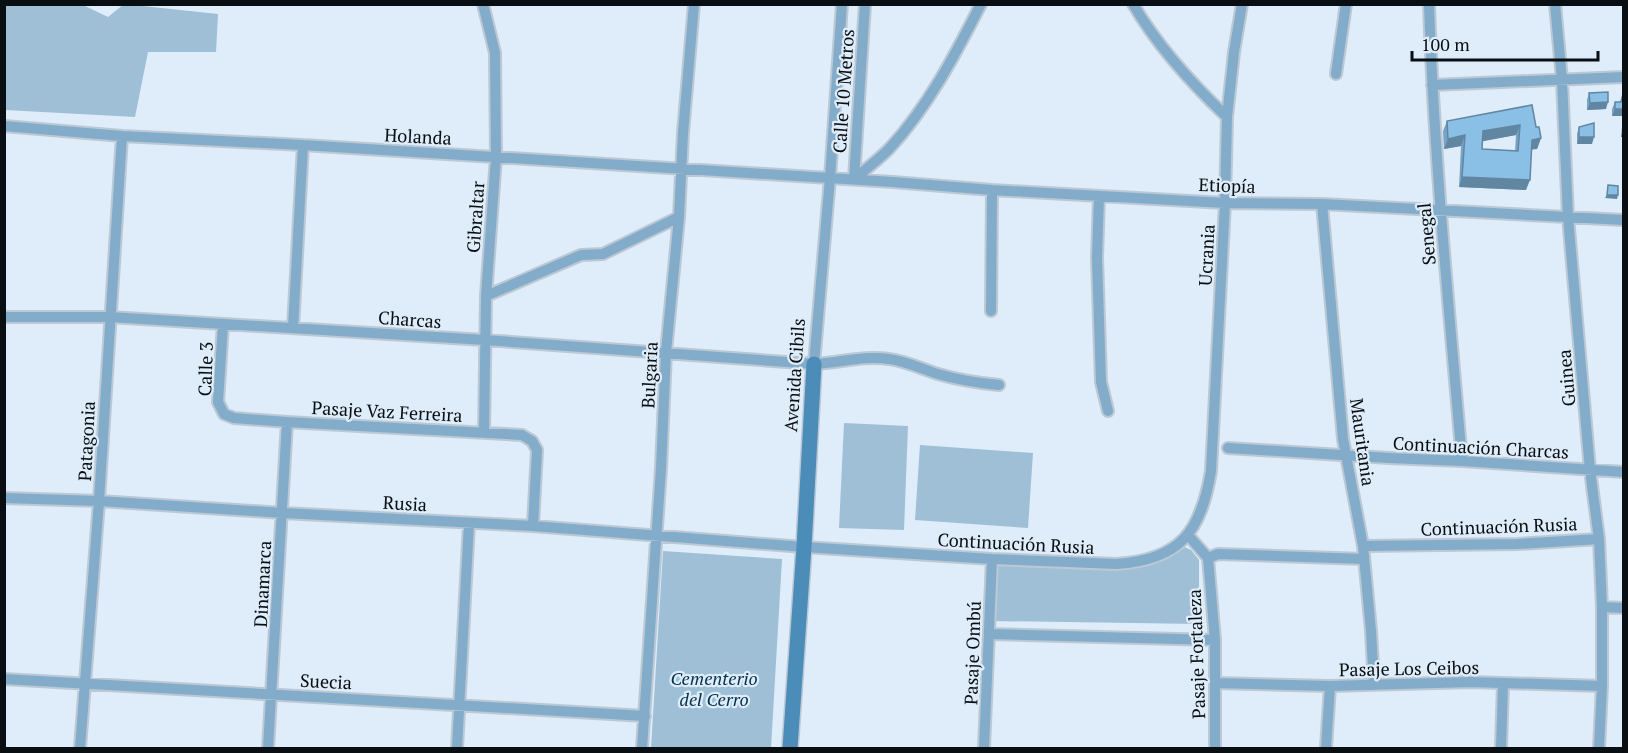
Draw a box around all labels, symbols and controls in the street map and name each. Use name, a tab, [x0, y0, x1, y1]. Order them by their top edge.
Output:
scale bar	[1412, 24, 1598, 62]
street label: Calle 10 Metros	[827, 28, 859, 154]
text: 100 m	[1421, 32, 1470, 56]
street label: Holanda	[384, 122, 452, 150]
street label: Etiopía	[1198, 172, 1256, 198]
street label: Gibraltar	[461, 180, 489, 254]
street label: Senegal	[1411, 202, 1441, 266]
street label: Ucrania	[1192, 224, 1220, 286]
street label: Charcas	[378, 305, 442, 333]
street label: Avenida Cibils	[778, 317, 810, 433]
street label: Calle 3	[192, 341, 218, 397]
street label: Bulgaria	[635, 341, 663, 409]
street label: Guinea	[1552, 349, 1580, 407]
street label: Pasaje Vaz Ferreira	[311, 395, 463, 427]
street label: Mauritania	[1345, 397, 1381, 487]
street label: Patagonia	[72, 400, 100, 482]
street label: Continuación Charcas	[1392, 430, 1570, 464]
street label: Rusia	[382, 490, 428, 516]
street label: Continuación Rusia	[1420, 511, 1578, 541]
street label: Continuación Rusia	[937, 527, 1095, 559]
street label: Dinamarca	[248, 540, 276, 628]
street label: Pasaje Fortaleza	[1182, 589, 1210, 719]
street label: Pasaje Ombú	[958, 600, 986, 706]
street label: Pasaje Los Ceibos	[1339, 655, 1479, 681]
park label: Cementerio del Cerro	[670, 666, 758, 711]
street label: Suecia	[299, 668, 353, 694]

